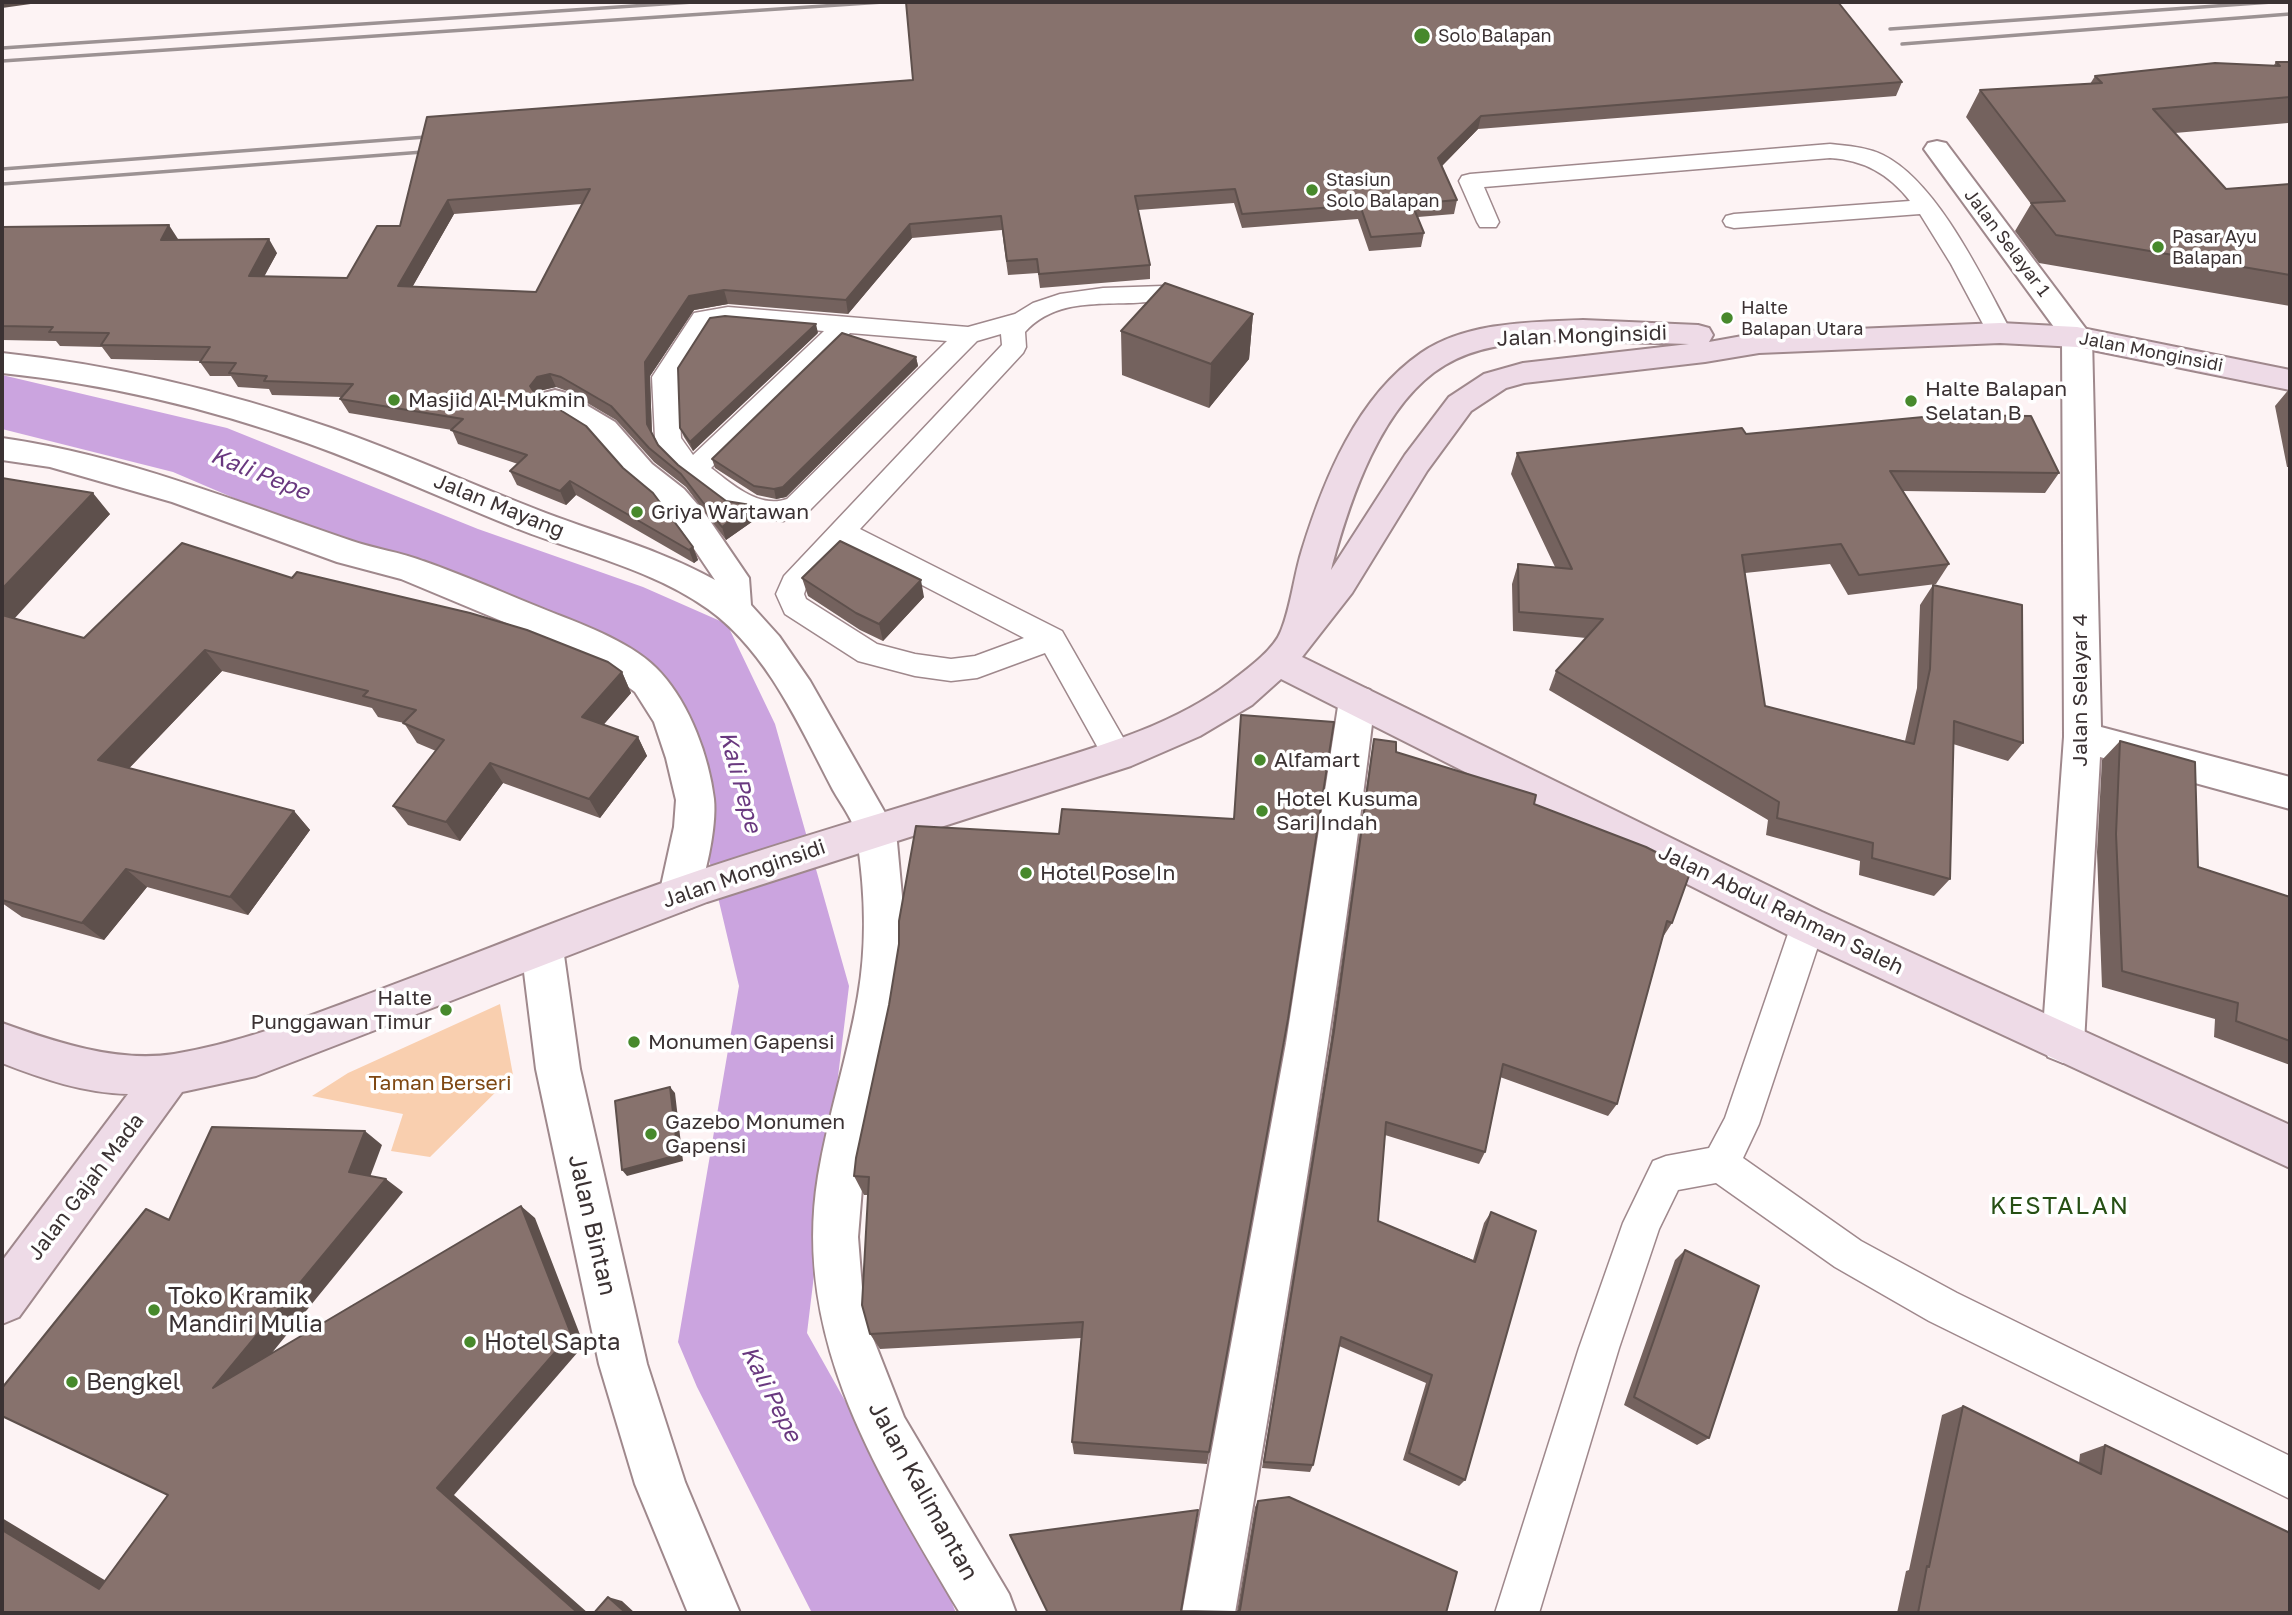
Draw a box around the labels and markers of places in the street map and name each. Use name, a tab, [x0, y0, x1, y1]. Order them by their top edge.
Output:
place label: Solo Balapan	[1438, 25, 1552, 47]
marker: Solo Balapan	[1412, 26, 1432, 46]
place label: Stasiun Solo Balapan	[1326, 169, 1440, 212]
marker: Stasiun Solo Balapan	[1304, 182, 1320, 198]
place label: Pasar Ayu Balapan	[2172, 226, 2257, 268]
marker: Pasar Ayu Balapan	[2150, 239, 2166, 255]
place label: Halte Balapan Utara	[1741, 297, 1863, 340]
marker: Halte Balapan Utara	[1719, 310, 1735, 326]
place label: Halte Balapan Selatan B	[1925, 376, 2067, 426]
place label: Masjid Al-Mukmin	[408, 387, 586, 413]
marker: Masjid Al-Mukmin	[386, 392, 402, 408]
marker: Halte Balapan Selatan B	[1903, 393, 1919, 409]
place label: Griya Wartawan	[651, 499, 809, 525]
marker: Griya Wartawan	[629, 504, 645, 520]
place label: Alfamart	[1274, 747, 1361, 773]
marker: Alfamart	[1252, 752, 1268, 768]
place label: Hotel Kusuma Sari Indah	[1276, 786, 1418, 836]
marker: Hotel Kusuma Sari Indah	[1254, 803, 1270, 819]
place label: Hotel Pose In	[1040, 860, 1175, 886]
marker: Hotel Pose In	[1018, 865, 1034, 881]
place label: Halte Punggawan Timur	[250, 985, 432, 1035]
marker: Halte Punggawan Timur	[438, 1002, 454, 1018]
place label: Monumen Gapensi	[648, 1029, 835, 1055]
marker: Monumen Gapensi	[626, 1034, 642, 1050]
place label: Gazebo Monumen Gapensi	[665, 1109, 845, 1159]
marker: Gazebo Monumen Gapensi	[643, 1126, 659, 1142]
place label: Toko Kramik Mandiri Mulia	[168, 1282, 323, 1338]
marker: Toko Kramik Mandiri Mulia	[146, 1302, 162, 1318]
place label: Hotel Sapta	[484, 1328, 621, 1356]
marker: Hotel Sapta	[462, 1334, 478, 1350]
place label: Bengkel	[86, 1368, 180, 1396]
marker: Bengkel	[64, 1374, 80, 1390]

